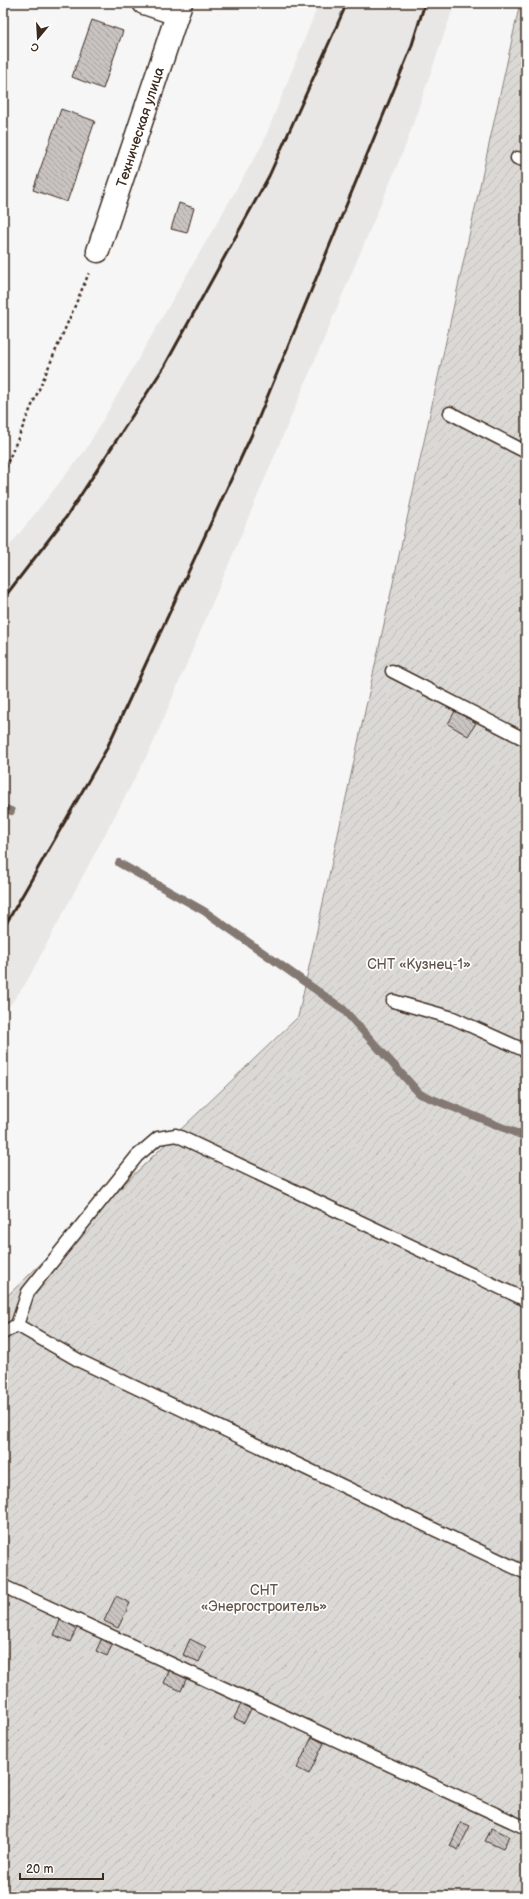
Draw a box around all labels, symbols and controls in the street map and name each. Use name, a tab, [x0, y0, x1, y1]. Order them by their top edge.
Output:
north arrow	[18, 18, 58, 58]
text: С	[29, 40, 41, 54]
street label: Техническая улица	[113, 64, 168, 190]
park label: СНТ «Кузнец-1»	[367, 956, 471, 973]
park label: СНТ «Энергостроитель»	[201, 1582, 327, 1615]
scale bar	[20, 1855, 103, 1881]
text: 20 m	[26, 1862, 53, 1877]

